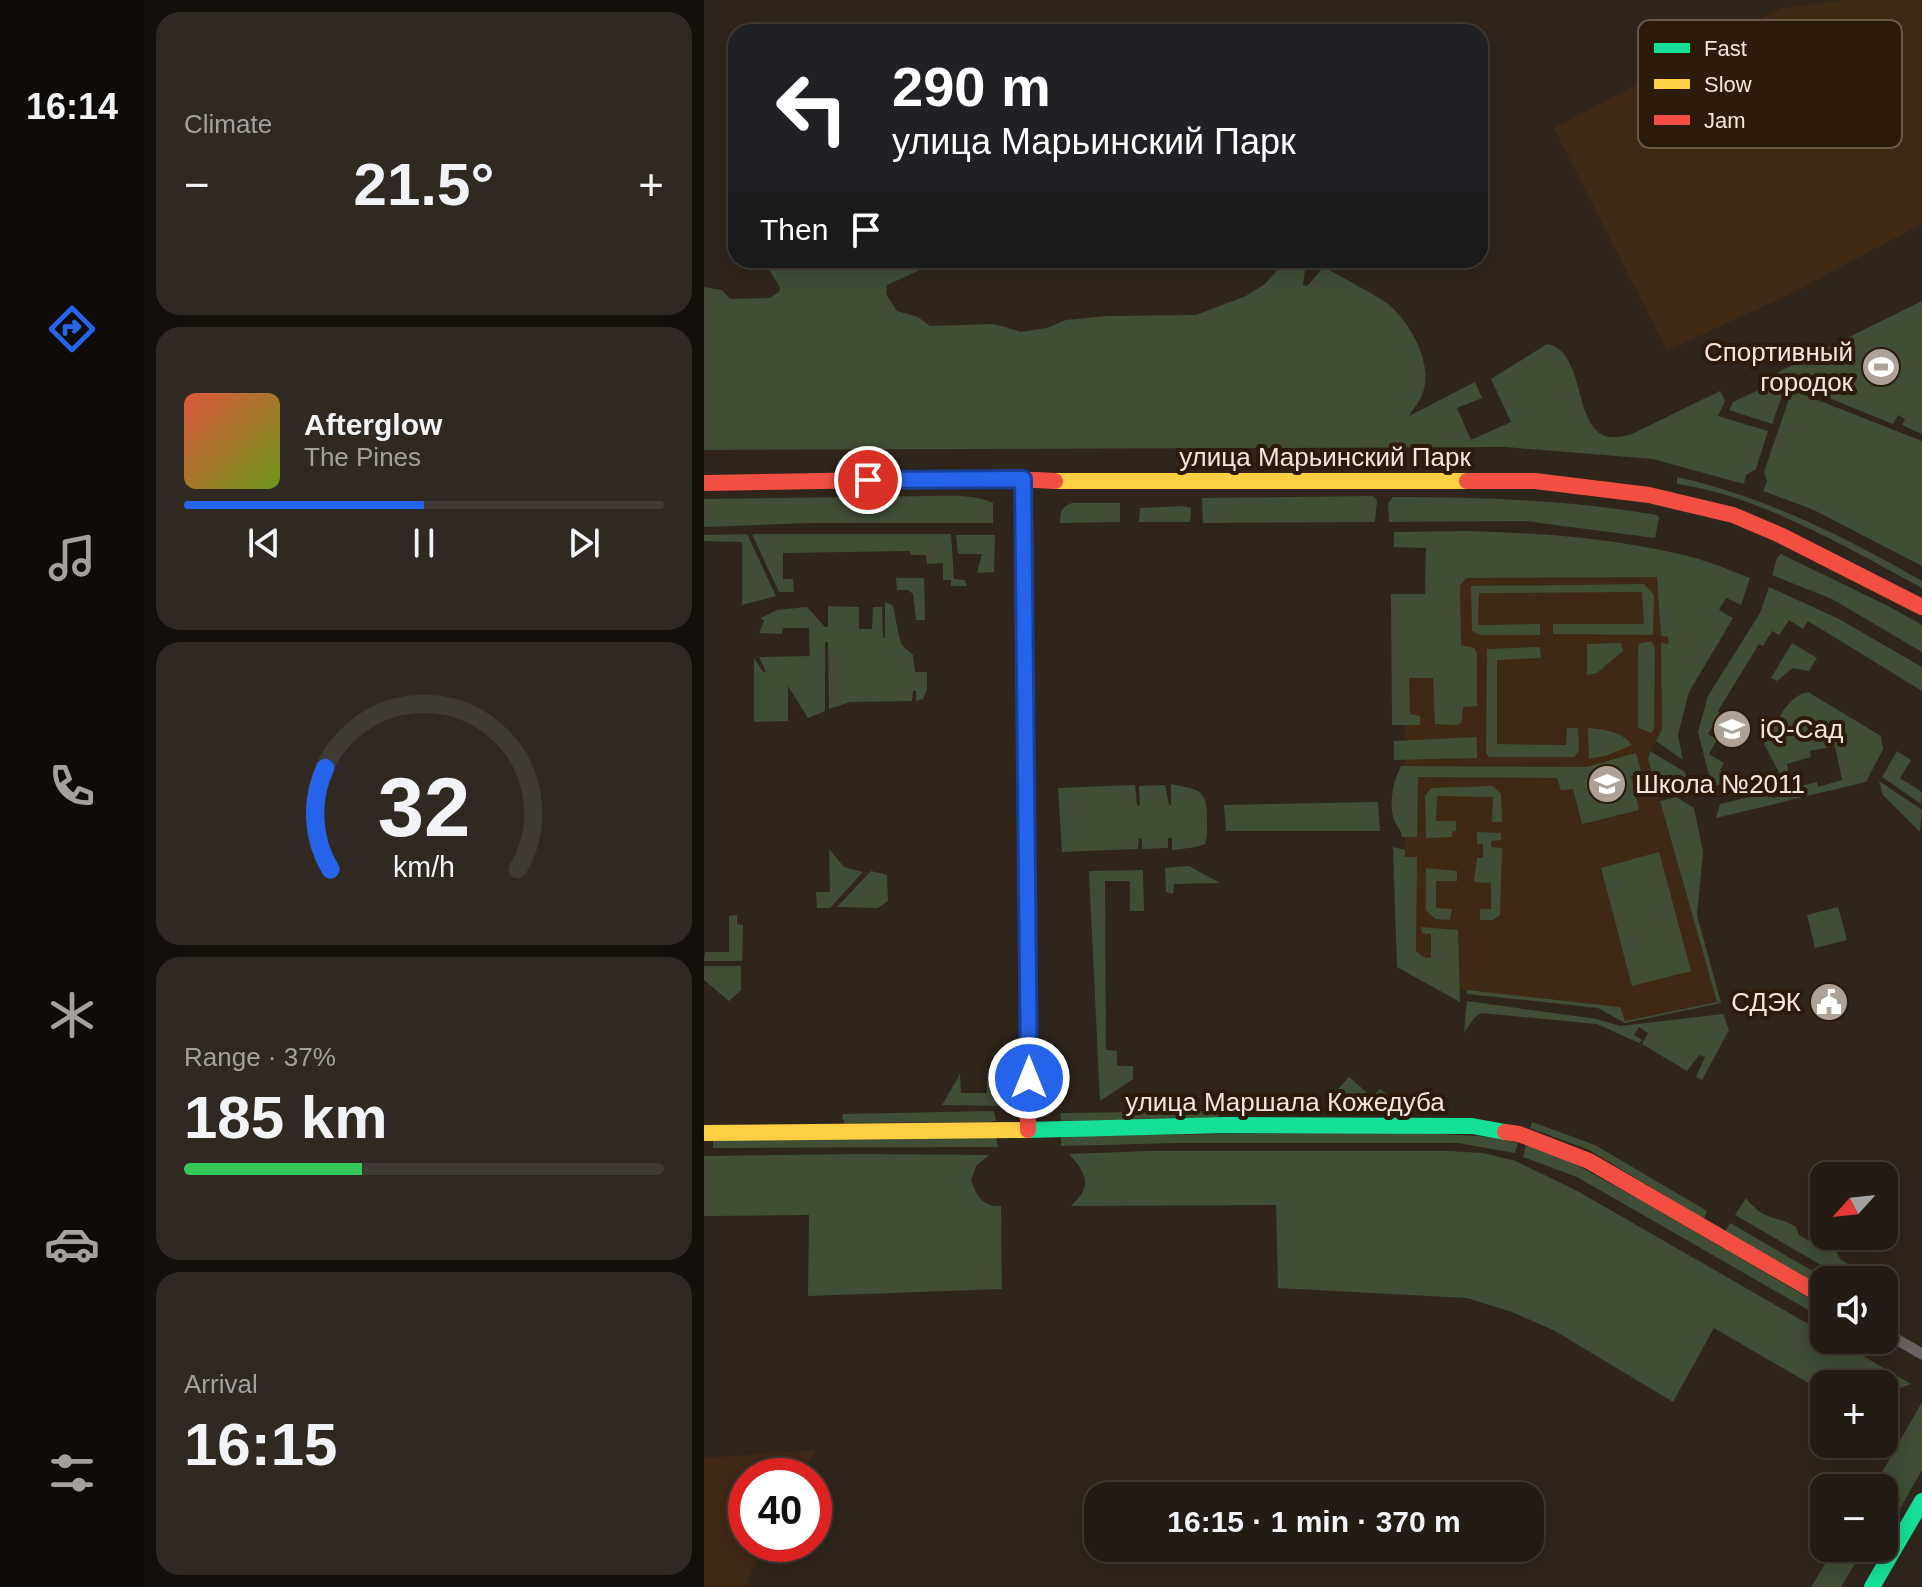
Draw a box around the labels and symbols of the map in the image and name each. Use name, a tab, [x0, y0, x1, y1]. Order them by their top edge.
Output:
legend	[1638, 20, 1902, 148]
text: Fast	[1704, 36, 1747, 61]
text: Slow	[1704, 72, 1752, 97]
text: Jam	[1704, 108, 1746, 133]
place label: Спортивный городок	[1704, 337, 1854, 397]
sports icon: Спортивный городок	[1860, 346, 1902, 388]
street label: улица Марьинский Парк	[1179, 442, 1471, 472]
pin	[834, 446, 902, 514]
school or university icon: iQ-Сад	[1711, 708, 1753, 750]
place label: iQ-Сад	[1760, 714, 1843, 744]
school or university icon: Школа №2011	[1586, 763, 1628, 805]
place label: Школа №2011	[1635, 769, 1805, 799]
public building icon: СДЭК	[1808, 981, 1850, 1023]
place label: СДЭК	[1731, 987, 1801, 1017]
position arrow	[987, 1036, 1071, 1120]
street label: улица Маршала Кожедуба	[1125, 1087, 1445, 1117]
north arrow	[1810, 1162, 1898, 1250]
speed limit sign: 40	[728, 1458, 832, 1562]

